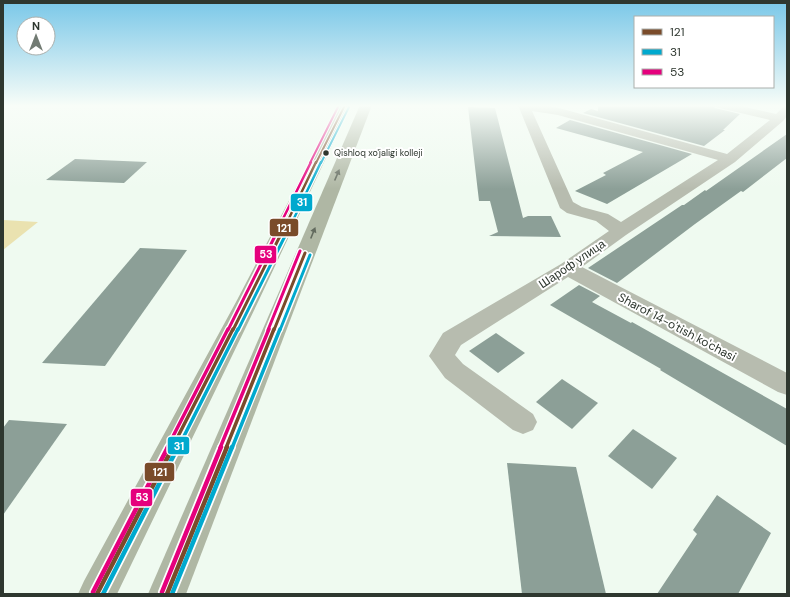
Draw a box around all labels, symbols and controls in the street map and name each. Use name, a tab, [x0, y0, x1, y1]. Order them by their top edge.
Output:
north arrow	[16, 16, 56, 56]
legend	[634, 16, 774, 88]
text: N	[32, 19, 40, 33]
text: 121	[670, 24, 684, 40]
text: 31	[670, 44, 681, 60]
text: 53	[670, 64, 684, 80]
place label: Qishloq xo'jaligi kolleji	[334, 147, 423, 159]
marker: Qishloq xo'jaligi kolleji	[321, 148, 331, 158]
one-way arrow	[334, 169, 340, 180]
line badge: 31	[290, 193, 313, 212]
text: 31	[297, 195, 307, 209]
line badge: 121	[269, 218, 299, 237]
text: 121	[277, 221, 291, 235]
one-way arrow	[310, 227, 316, 239]
street label: Шароф улица	[536, 236, 609, 292]
line badge: 53	[254, 245, 277, 264]
text: 53	[259, 247, 273, 261]
street label: Sharof 14-o'tish ko'chasi	[615, 289, 739, 365]
line badge: 31	[167, 436, 190, 455]
text: 31	[174, 439, 184, 453]
line badge: 121	[144, 462, 175, 482]
text: 121	[153, 465, 167, 479]
line badge: 53	[130, 488, 153, 507]
text: 53	[135, 490, 149, 504]

